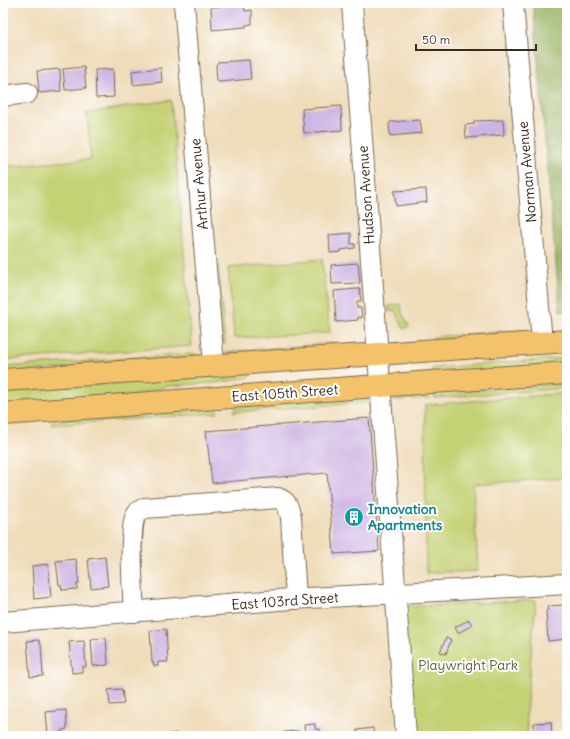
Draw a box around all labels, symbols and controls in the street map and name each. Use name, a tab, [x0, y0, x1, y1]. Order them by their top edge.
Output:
scale bar	[416, 26, 536, 52]
text: 50 m	[422, 32, 451, 47]
street label: Norman Avenue	[514, 121, 540, 223]
street label: Arthur Avenue	[186, 138, 212, 230]
street label: Hudson Avenue	[354, 145, 378, 245]
street label: East 105th Street	[231, 380, 339, 406]
place label: Innovation Apartments	[368, 500, 443, 534]
building icon: Innovation Apartments	[343, 506, 365, 528]
street label: East 103rd Street	[231, 588, 340, 614]
park label: Playwright Park	[418, 656, 518, 674]

